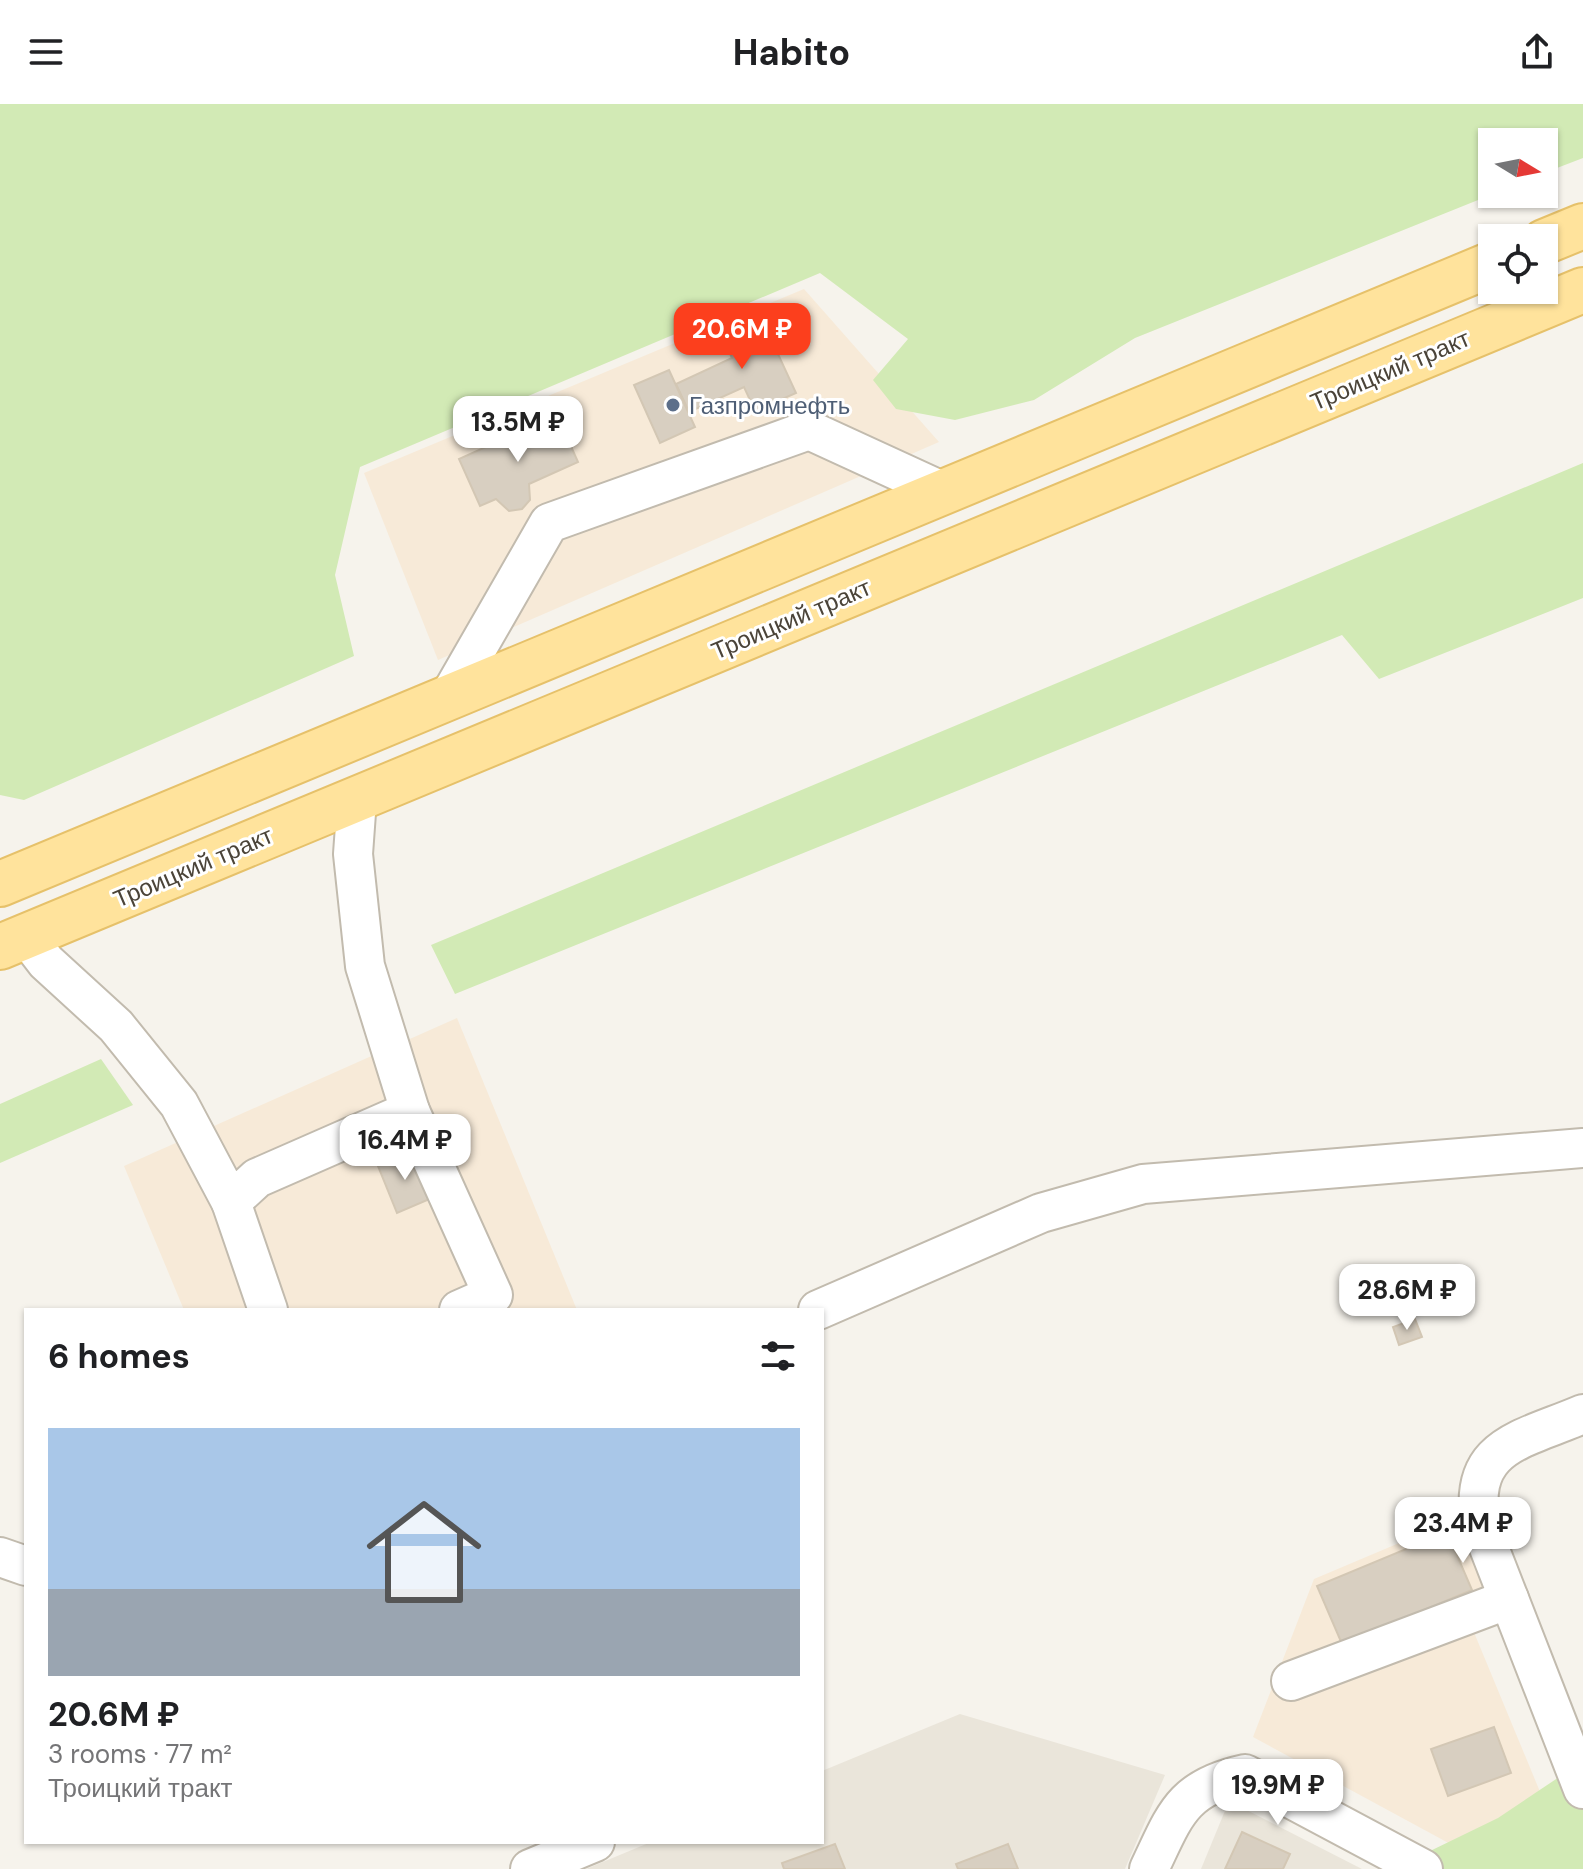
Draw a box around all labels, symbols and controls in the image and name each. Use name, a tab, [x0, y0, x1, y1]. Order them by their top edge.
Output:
text: Habito	[733, 29, 850, 76]
icon: menu	[24, 30, 68, 74]
icon: share	[1515, 30, 1559, 74]
north arrow	[1478, 128, 1558, 208]
map controls	[1478, 128, 1558, 304]
button: locate	[1478, 224, 1558, 304]
pin: 20.6M ₽	[668, 303, 816, 371]
text: 20.6M ₽	[692, 312, 792, 346]
street label: Троицкий тракт	[1306, 322, 1474, 418]
place label: Газпромнефть	[689, 390, 850, 421]
pin: 13.5M ₽	[444, 396, 592, 464]
marker: Газпромнефть	[664, 396, 682, 414]
text: 13.5M ₽	[471, 405, 565, 439]
street label: Троицкий тракт	[707, 571, 875, 667]
street label: Троицкий тракт	[109, 819, 277, 915]
pin: 16.4M ₽	[331, 1114, 479, 1182]
text: 16.4M ₽	[358, 1123, 452, 1157]
pin: 28.6M ₽	[1333, 1264, 1481, 1332]
text: 28.6M ₽	[1357, 1273, 1457, 1307]
text: 6 homes	[48, 1334, 190, 1379]
icon: filters	[756, 1334, 800, 1378]
icon: home	[352, 1480, 496, 1624]
pin: 23.4M ₽	[1389, 1497, 1537, 1565]
text: 23.4M ₽	[1413, 1506, 1513, 1540]
text: 20.6M ₽	[48, 1692, 180, 1737]
text: 3 rooms · 77 m²	[48, 1737, 232, 1771]
pin: 19.9M ₽	[1204, 1759, 1352, 1827]
text: 19.9M ₽	[1231, 1768, 1325, 1802]
text: Троицкий тракт	[48, 1771, 233, 1805]

